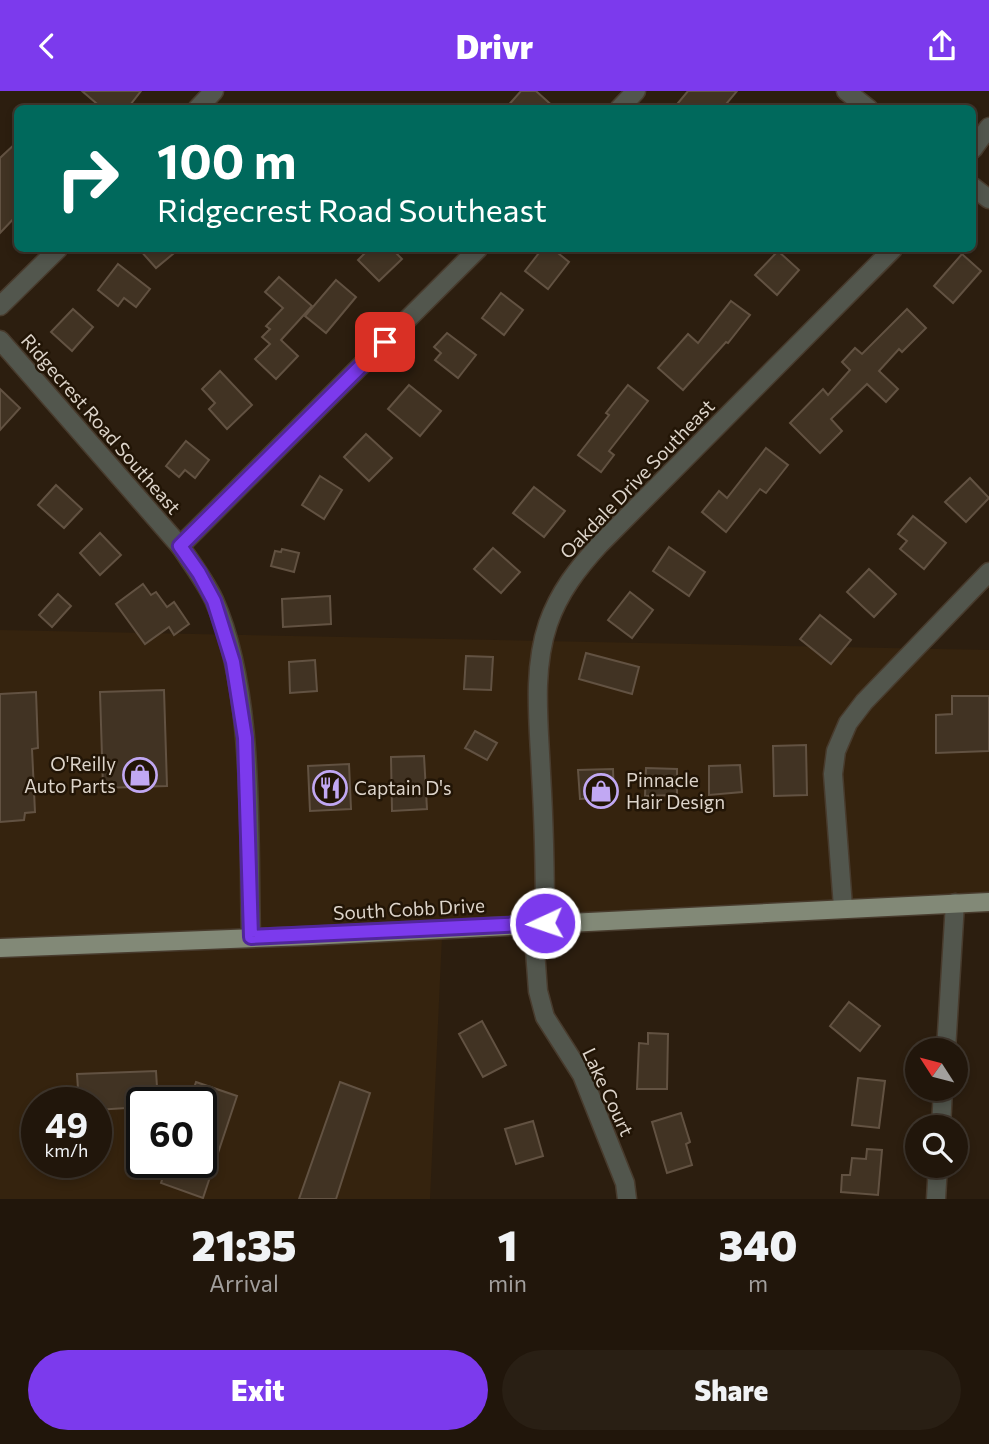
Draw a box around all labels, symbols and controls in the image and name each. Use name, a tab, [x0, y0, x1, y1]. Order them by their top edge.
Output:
text: Drivr	[456, 26, 533, 66]
icon: back	[28, 27, 66, 65]
icon: share	[923, 27, 961, 65]
text: 100 m	[157, 129, 296, 189]
icon: right	[42, 133, 133, 224]
text: Ridgecrest Road Southeast	[157, 189, 547, 229]
pin	[355, 312, 415, 372]
icon: arrive	[366, 323, 404, 361]
street label: Ridgecrest Road Southeast	[17, 329, 186, 519]
street label: Oakdale Drive Southeast	[555, 394, 719, 563]
place label: O'Reilly Auto Parts	[24, 752, 116, 797]
shop icon: O'Reilly Auto Parts	[121, 756, 159, 794]
place label: Pinnacle Hair Design	[626, 768, 725, 813]
restaurant icon: Captain D's	[311, 769, 349, 807]
shop icon: Pinnacle Hair Design	[582, 772, 620, 810]
place label: Captain D's	[354, 776, 452, 799]
position arrow	[508, 886, 582, 960]
street label: South Cobb Drive	[333, 893, 485, 924]
north arrow	[905, 1038, 968, 1101]
map controls	[905, 1038, 968, 1178]
street label: Lake Court	[578, 1044, 639, 1140]
speed limit sign: 60	[126, 1087, 217, 1178]
text: 49	[45, 1102, 88, 1145]
button: search	[905, 1115, 968, 1178]
text: km/h	[45, 1139, 88, 1161]
text: 21:35	[191, 1218, 296, 1270]
text: 1	[498, 1218, 517, 1270]
text: 340	[718, 1218, 798, 1270]
text: Arrival	[209, 1269, 279, 1297]
text: min	[488, 1269, 527, 1297]
text: m	[748, 1269, 768, 1297]
button: Exit	[28, 1350, 488, 1430]
button: Share	[502, 1350, 961, 1430]

